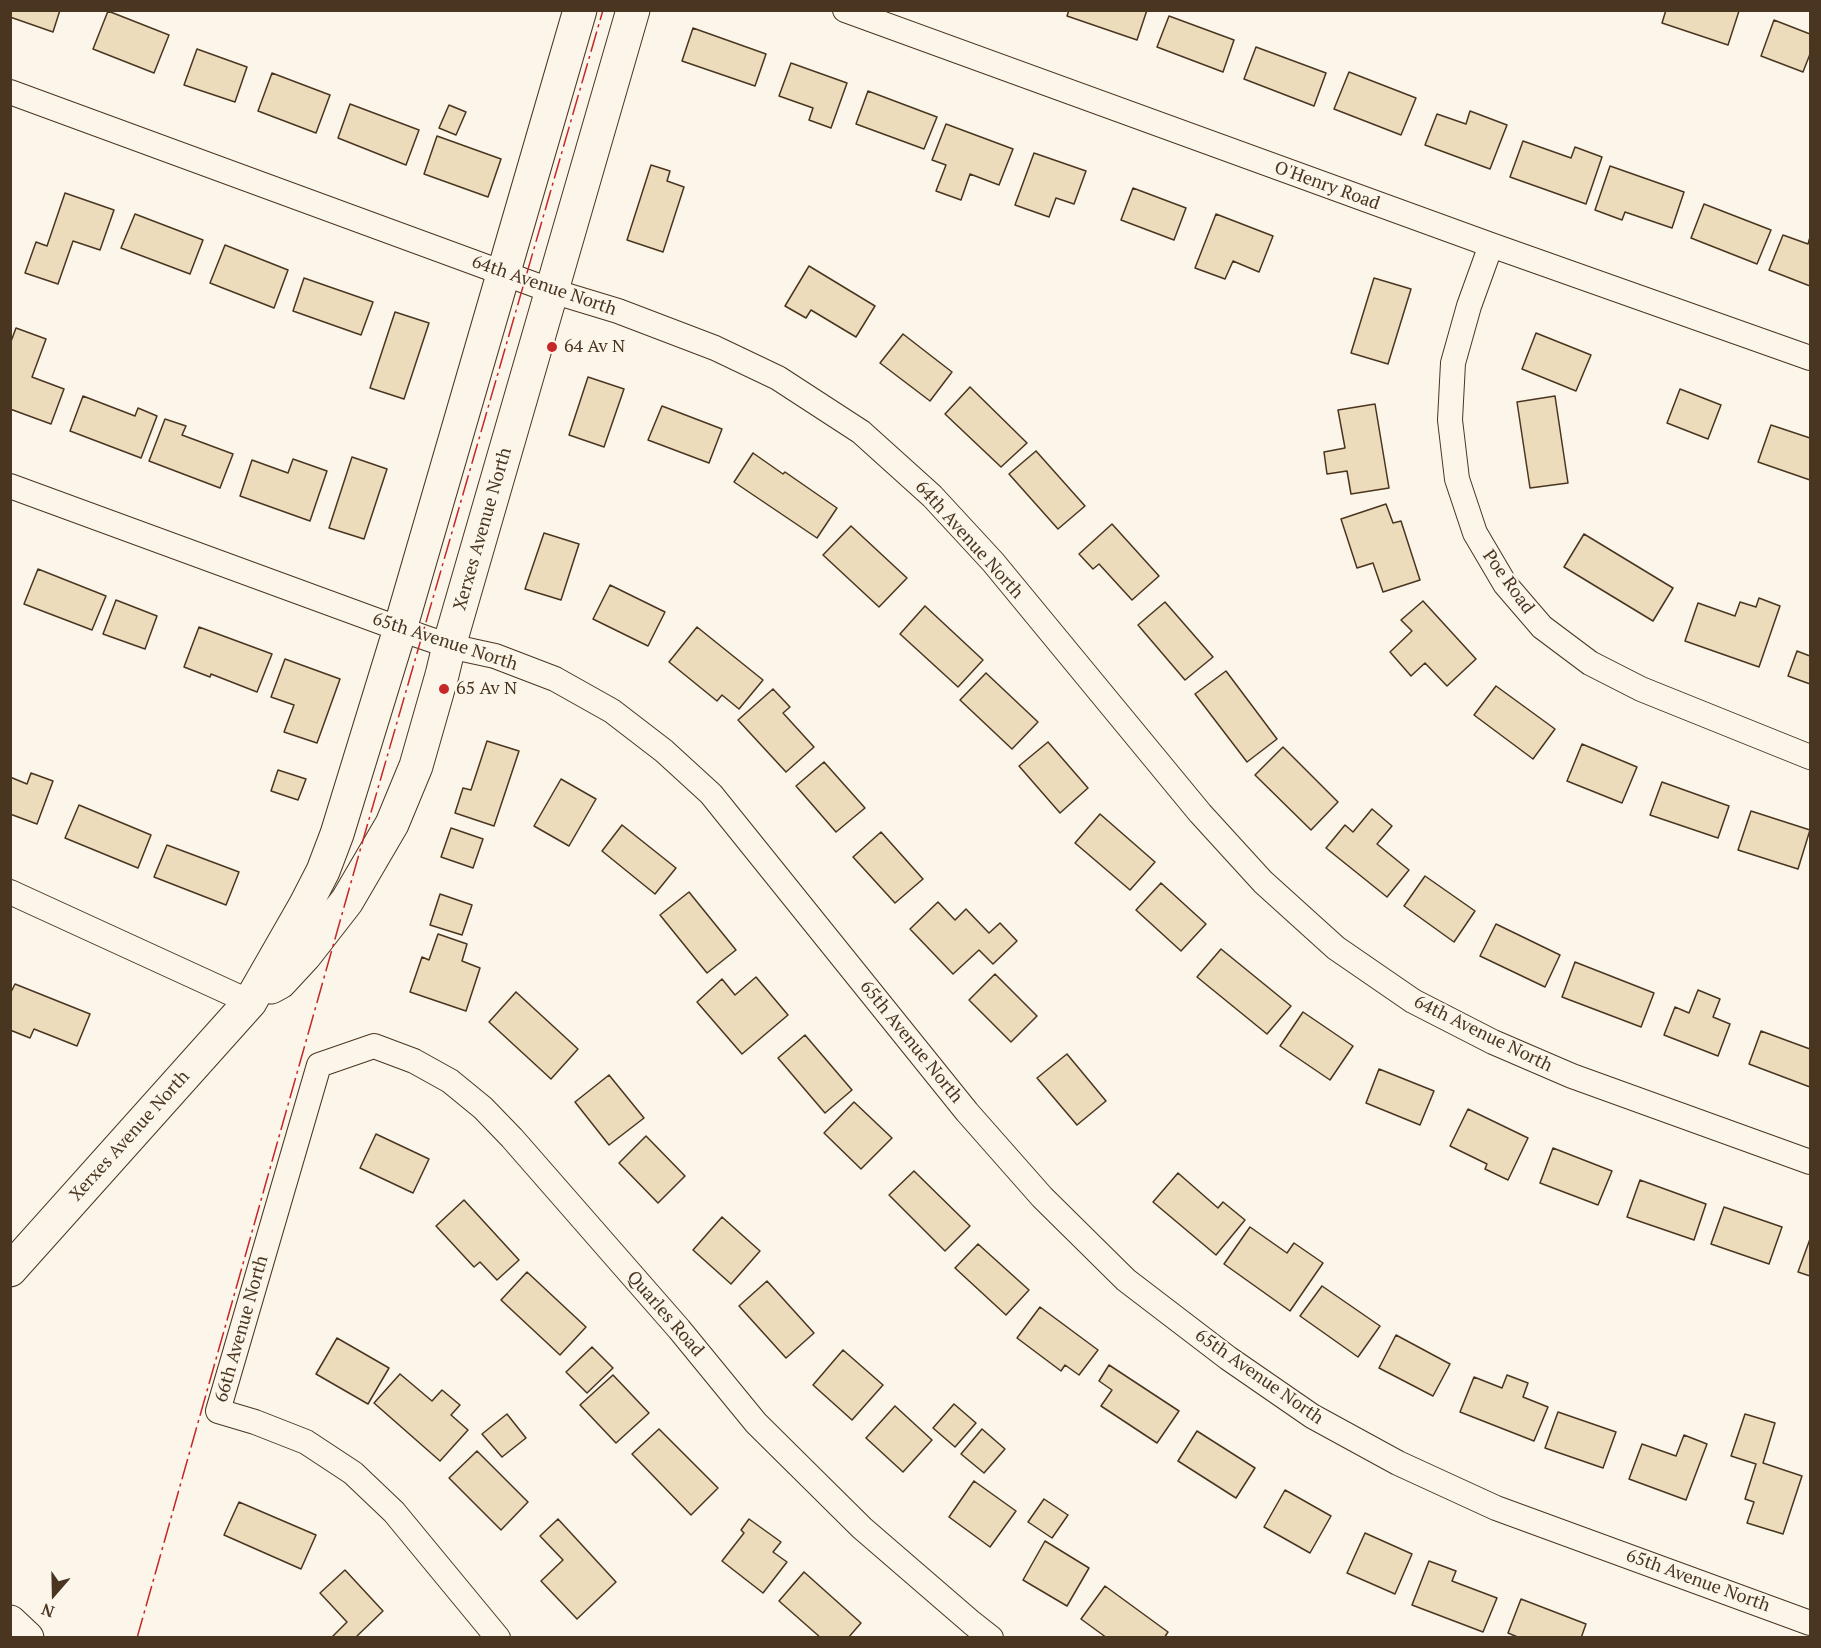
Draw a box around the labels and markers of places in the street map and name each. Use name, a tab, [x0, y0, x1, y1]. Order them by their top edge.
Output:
place label: 64 Av N	[564, 336, 625, 358]
marker: 64 Av N	[545, 340, 559, 354]
place label: 65 Av N	[456, 678, 517, 700]
marker: 65 Av N	[437, 682, 451, 696]

